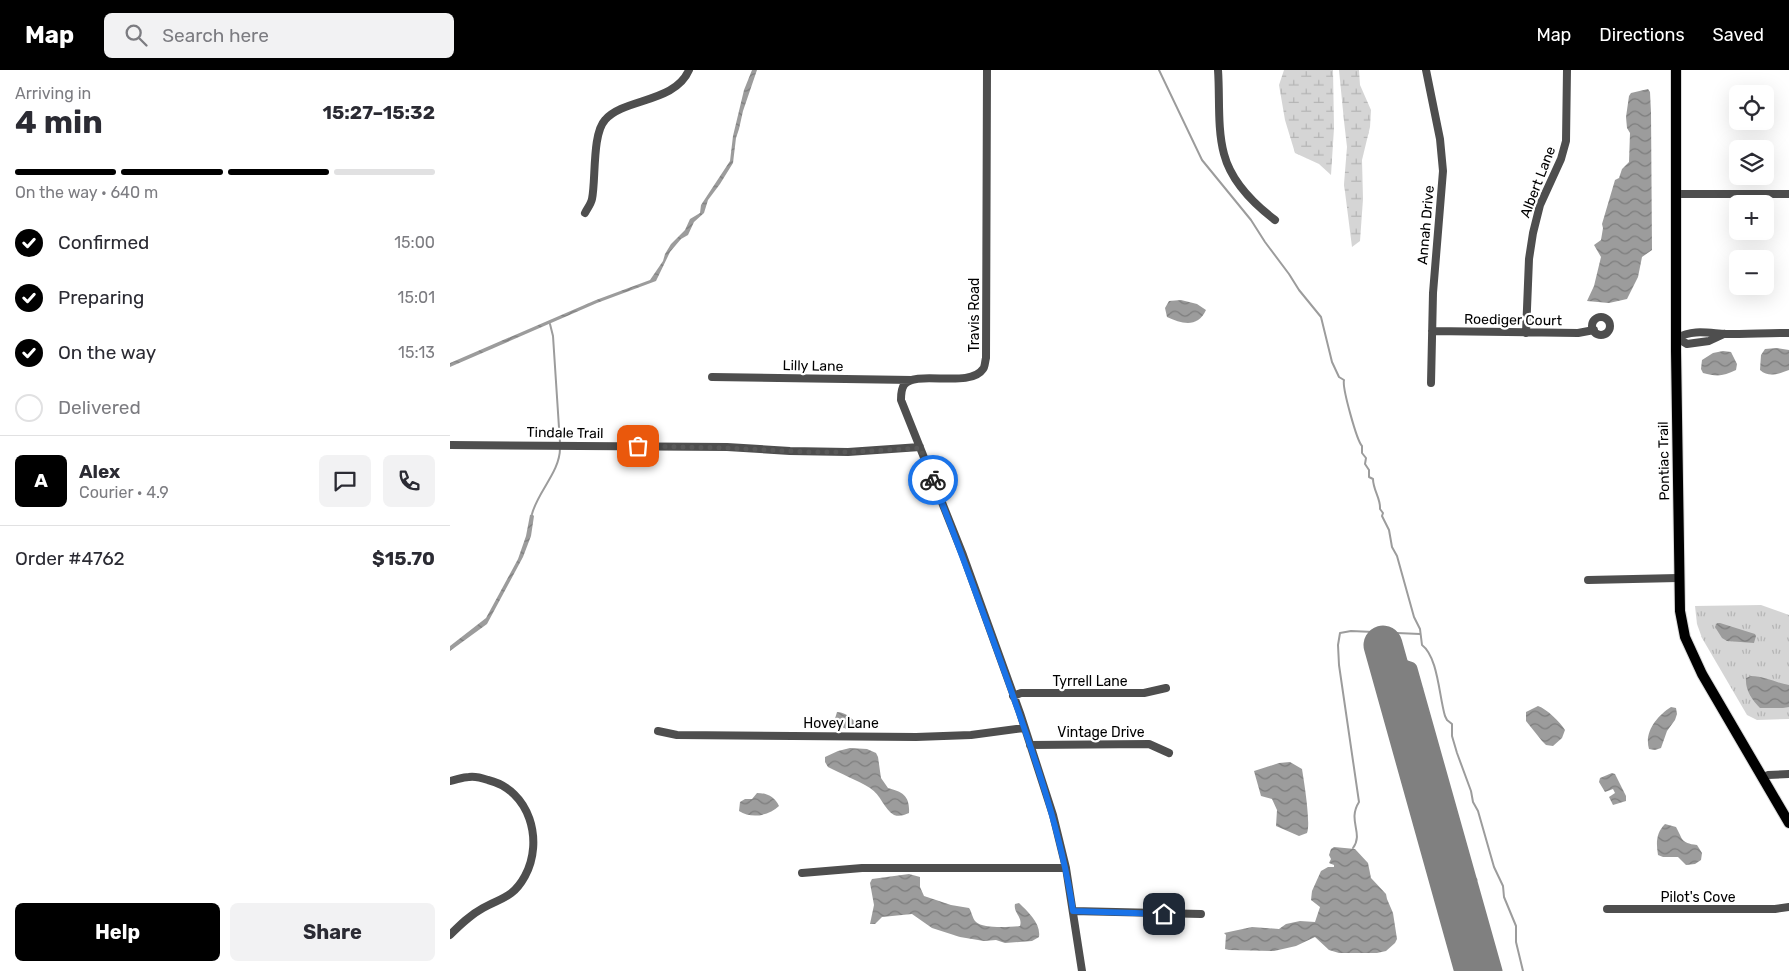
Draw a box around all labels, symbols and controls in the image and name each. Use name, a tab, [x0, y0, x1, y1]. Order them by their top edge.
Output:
search box	[104, 13, 454, 58]
text: Map	[25, 21, 74, 49]
icon: search	[122, 21, 150, 49]
text: Search here	[162, 24, 269, 47]
text: Map	[1536, 24, 1571, 46]
text: Directions	[1599, 24, 1685, 46]
text: Saved	[1713, 24, 1764, 46]
text: Arriving in	[15, 84, 91, 103]
map controls	[1729, 85, 1774, 295]
button: locate	[1729, 85, 1774, 130]
text: 15:27–15:32	[323, 101, 435, 124]
text: 4 min	[15, 103, 103, 141]
button: layers	[1729, 140, 1774, 185]
street label: Albert Lane	[1517, 144, 1559, 220]
text: On the way · 640 m	[15, 183, 158, 202]
street label: Annah Drive	[1414, 184, 1438, 265]
button: +	[1729, 195, 1774, 240]
icon: check	[15, 229, 43, 257]
text: Confirmed	[58, 231, 149, 254]
text: 15:00	[394, 233, 435, 252]
button: −	[1729, 250, 1774, 295]
street label: Travis Road	[966, 278, 983, 352]
icon: check	[15, 284, 43, 312]
text: Preparing	[58, 286, 144, 309]
text: 15:01	[398, 288, 435, 307]
street label: Roediger Court	[1464, 311, 1563, 329]
icon: check	[15, 339, 43, 367]
text: On the way	[58, 341, 156, 364]
text: 15:13	[398, 343, 435, 362]
street label: Lilly Lane	[782, 357, 844, 375]
text: Delivered	[58, 396, 141, 419]
street label: Pontiac Trail	[1655, 421, 1673, 501]
street label: Tindale Trail	[526, 424, 604, 442]
pin	[617, 425, 659, 467]
icon: bag	[624, 432, 652, 460]
button: chat	[319, 455, 371, 507]
button: phone	[383, 455, 435, 507]
courier	[908, 455, 958, 505]
text: Alex	[79, 460, 120, 483]
icon: bike	[919, 466, 947, 494]
text: A	[34, 469, 48, 492]
text: Courier · 4.9	[79, 483, 169, 502]
text: Order #4762	[15, 547, 125, 570]
text: $15.70	[372, 547, 435, 570]
street label: Tyrrell Lane	[1052, 673, 1128, 690]
street label: Hovey Lane	[803, 715, 879, 732]
street label: Vintage Drive	[1057, 724, 1145, 741]
street label: Pilot's Cove	[1661, 889, 1736, 906]
pin	[1143, 893, 1185, 935]
icon: home	[1150, 900, 1178, 928]
button: Help	[15, 903, 220, 961]
button: Share	[230, 903, 435, 961]

